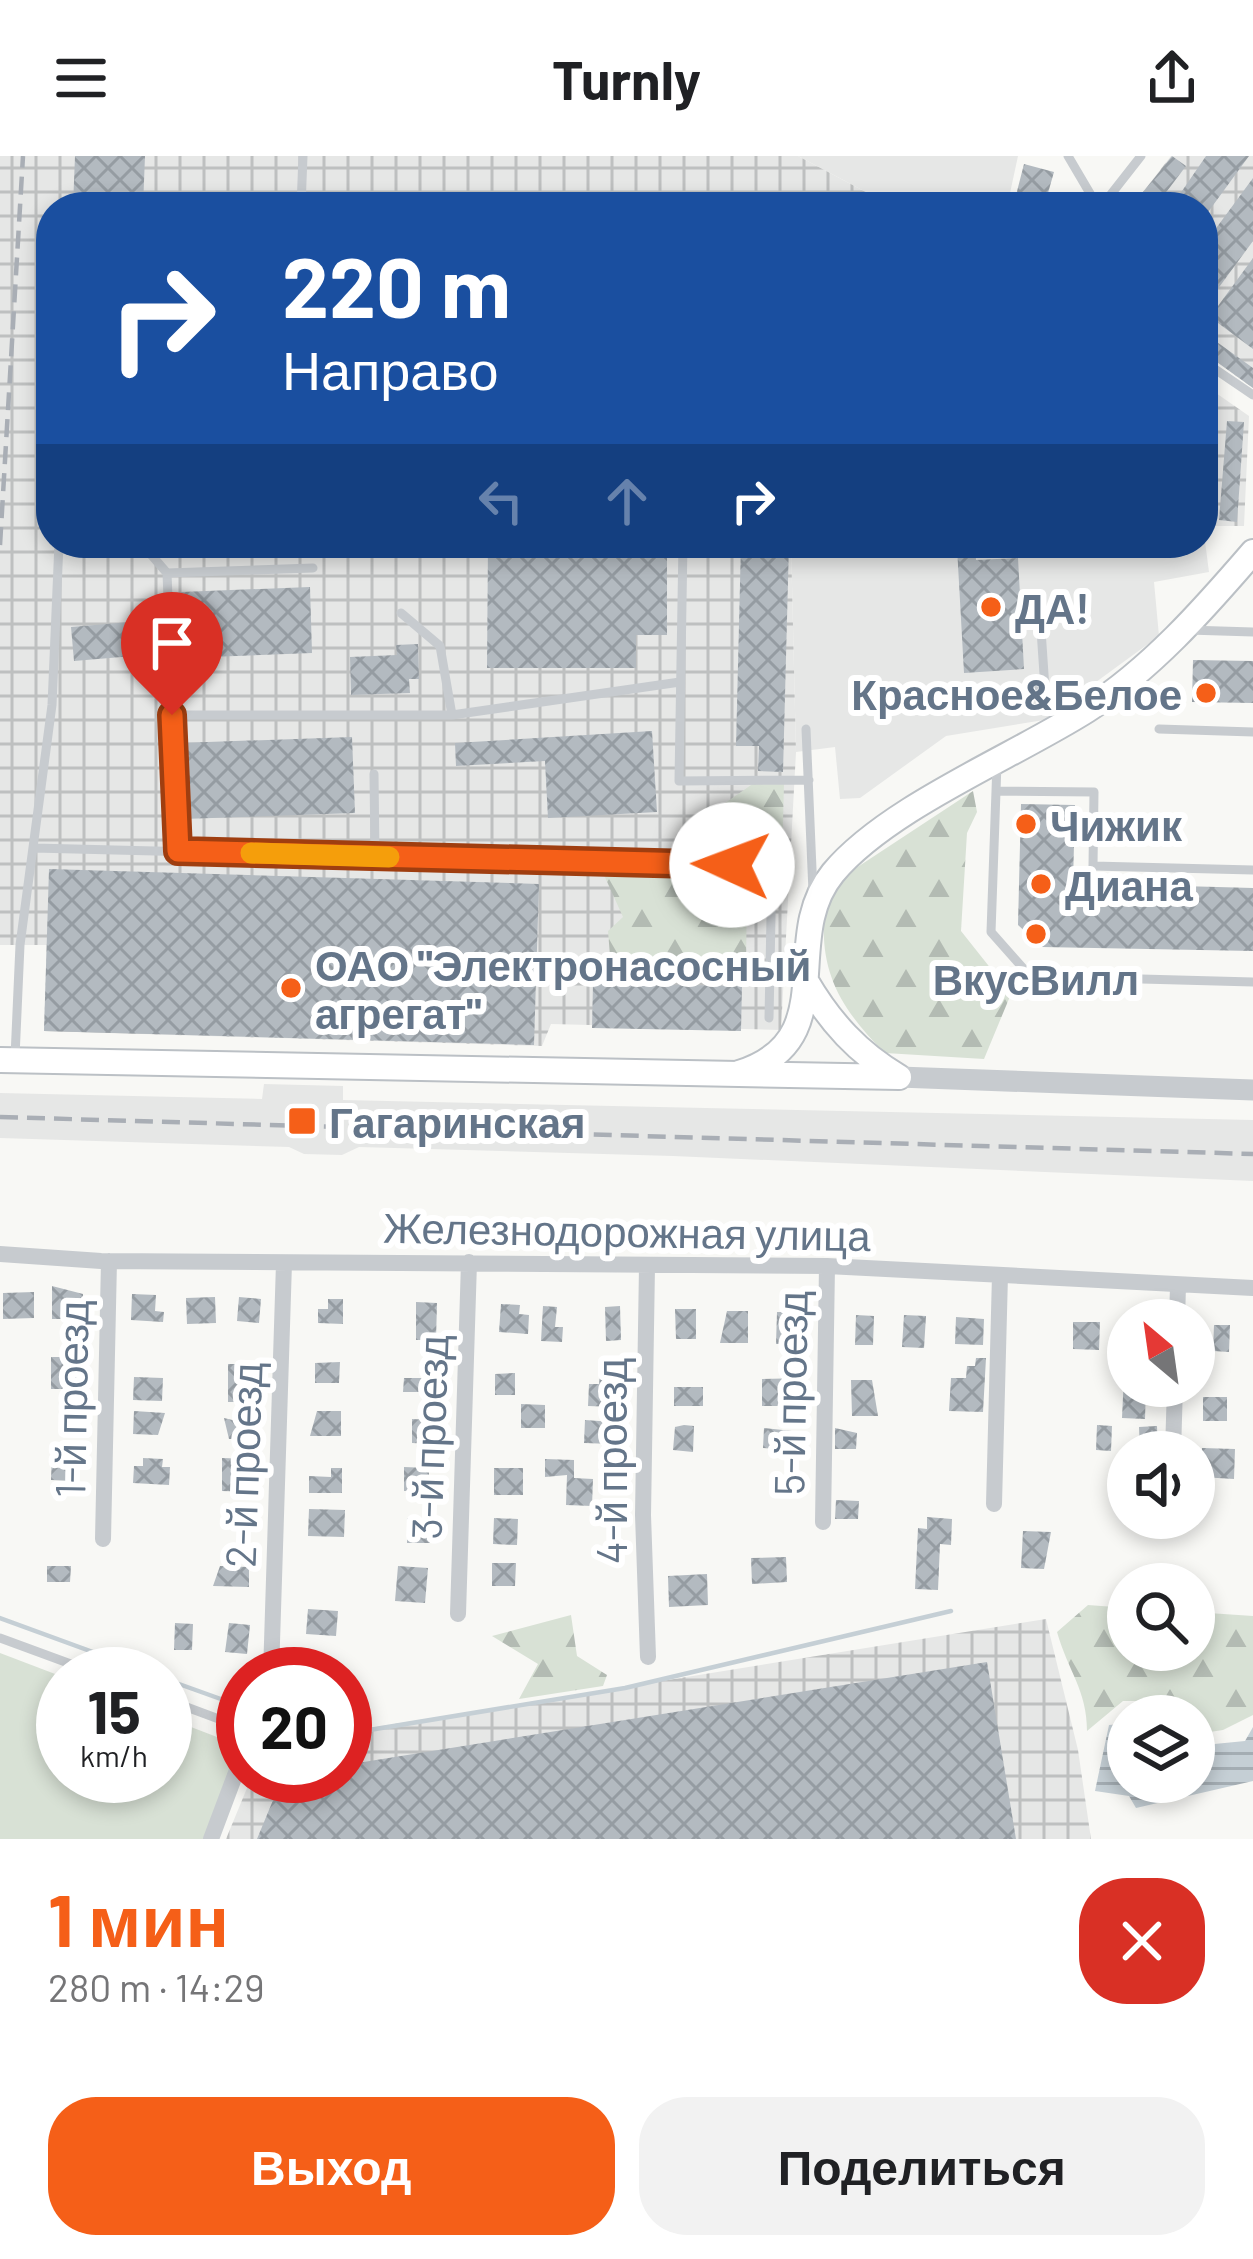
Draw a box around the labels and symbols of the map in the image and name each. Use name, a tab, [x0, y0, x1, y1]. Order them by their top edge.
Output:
place label: ДА!	[1015, 582, 1090, 633]
pin	[121, 592, 223, 715]
marker: ДА!	[978, 594, 1004, 620]
place label: Красное&Белое	[851, 668, 1182, 719]
marker: Красное&Белое	[1193, 680, 1219, 706]
place label: Чижик	[1050, 799, 1183, 849]
position arrow	[669, 802, 795, 928]
marker: Чижик	[1013, 811, 1039, 837]
place label: Диана	[1065, 859, 1193, 910]
marker: Диана	[1028, 871, 1054, 897]
marker: ВкусВилл	[1023, 921, 1049, 947]
place label: ОАО "Электронасосный агрегат"	[315, 939, 811, 1038]
place label: ВкусВилл	[933, 953, 1139, 1004]
marker: ОАО "Электронасосный агрегат"	[278, 975, 304, 1001]
place label: Гагаринская	[329, 1096, 586, 1147]
marker: Гагаринская	[286, 1105, 318, 1137]
street label: Железнодорожная улица	[383, 1201, 872, 1260]
street label: 5-й проезд	[762, 1290, 817, 1496]
north arrow	[1107, 1299, 1215, 1407]
street label: 1-й проезд	[43, 1300, 98, 1498]
street label: 3-й проезд	[399, 1334, 458, 1540]
street label: 4-й проезд	[585, 1358, 636, 1564]
street label: 2-й проезд	[213, 1361, 272, 1569]
speed limit sign: 20	[216, 1647, 372, 1803]

